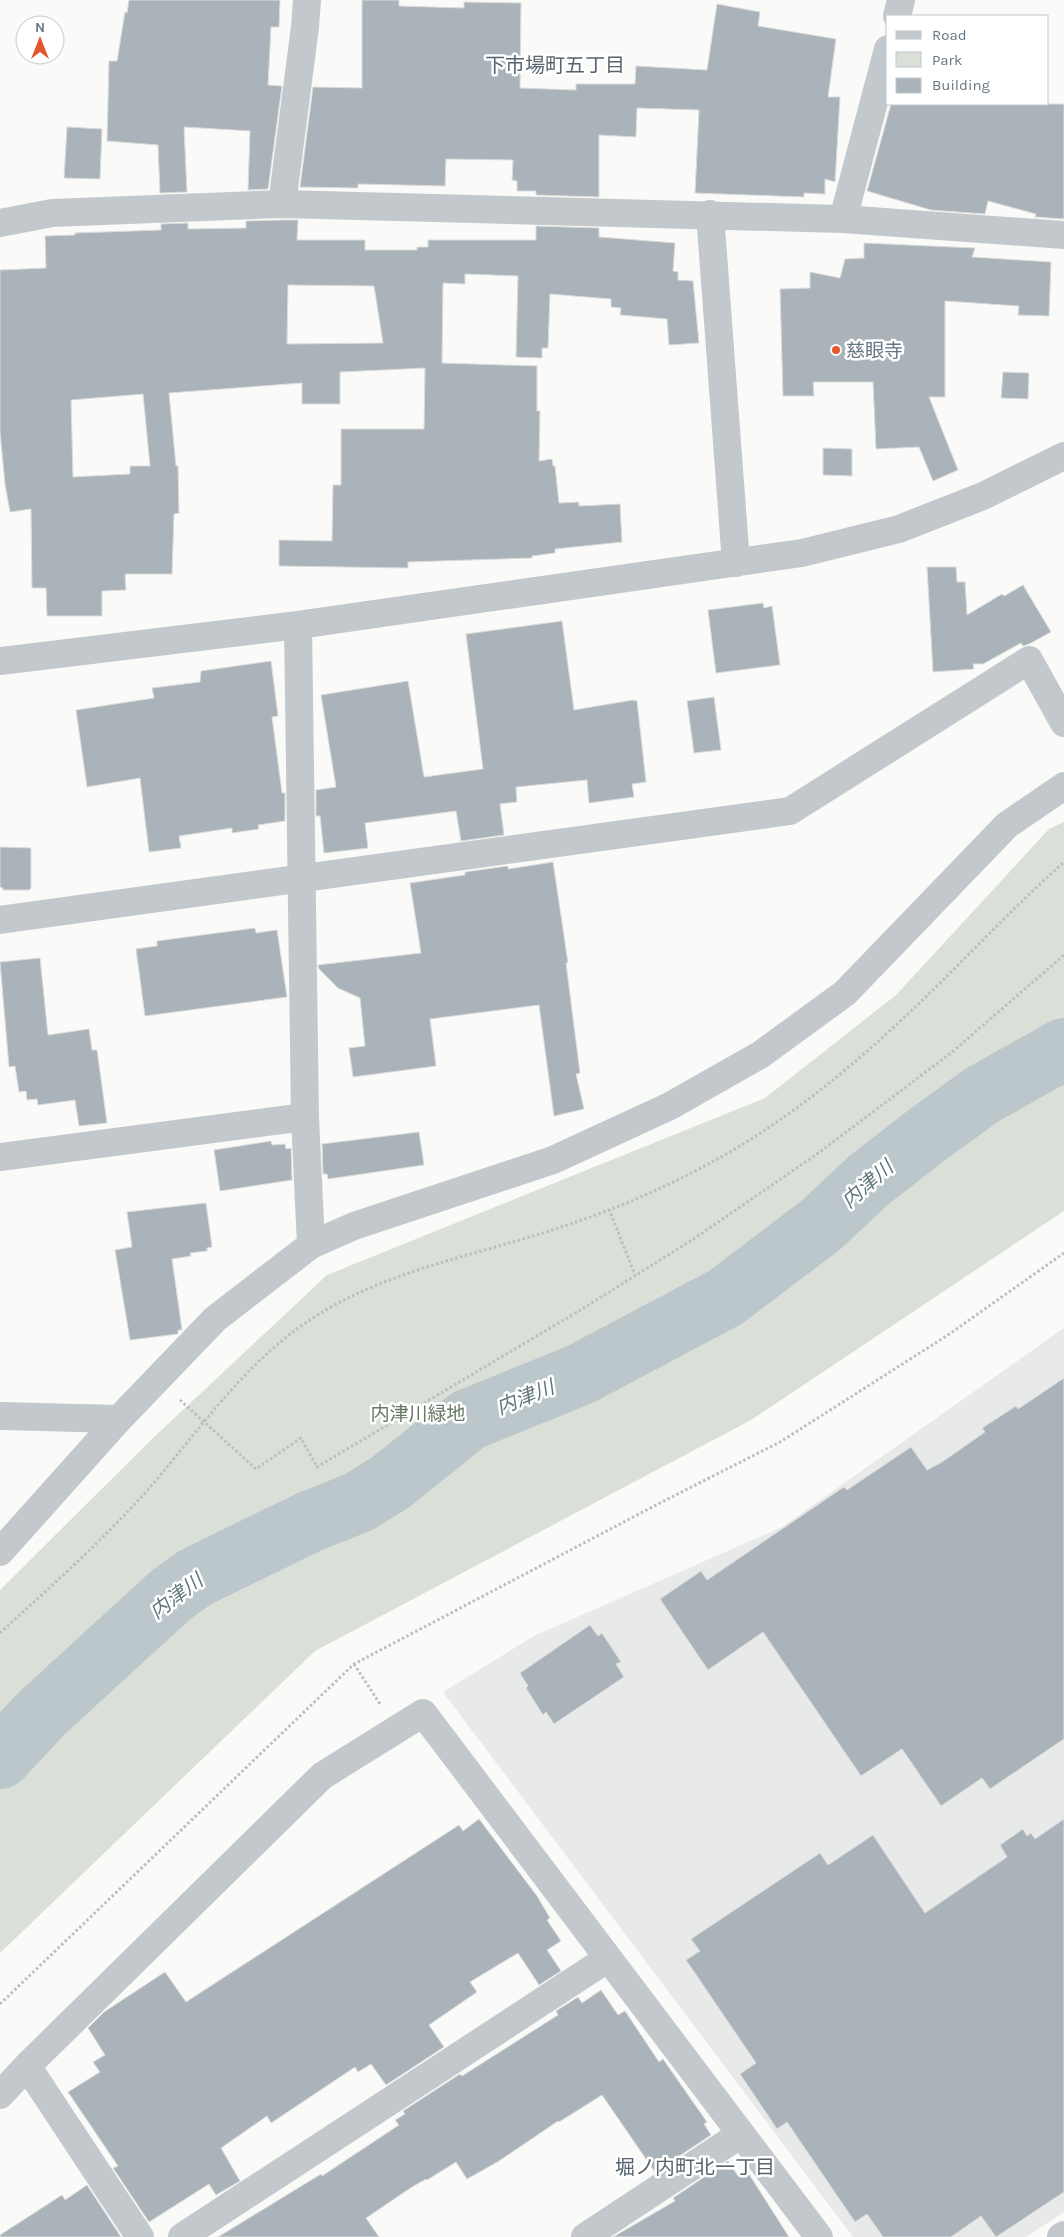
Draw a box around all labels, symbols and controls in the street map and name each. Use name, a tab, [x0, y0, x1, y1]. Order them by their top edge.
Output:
north arrow	[15, 15, 65, 65]
legend	[886, 15, 1049, 105]
text: N	[35, 19, 45, 36]
text: Road	[932, 26, 967, 44]
text: Park	[932, 51, 962, 69]
district label: 下市場町五丁目	[485, 54, 625, 77]
text: Building	[932, 76, 990, 94]
place label: 慈眼寺	[846, 340, 903, 362]
marker: 慈眼寺	[830, 344, 842, 356]
water label: 内津川	[837, 1155, 899, 1213]
water label: 内津川	[493, 1375, 559, 1419]
park label: 内津川緑地	[370, 1403, 466, 1425]
water label: 内津川	[145, 1568, 209, 1624]
district label: 堀ノ内町北一丁目	[615, 2156, 775, 2179]

